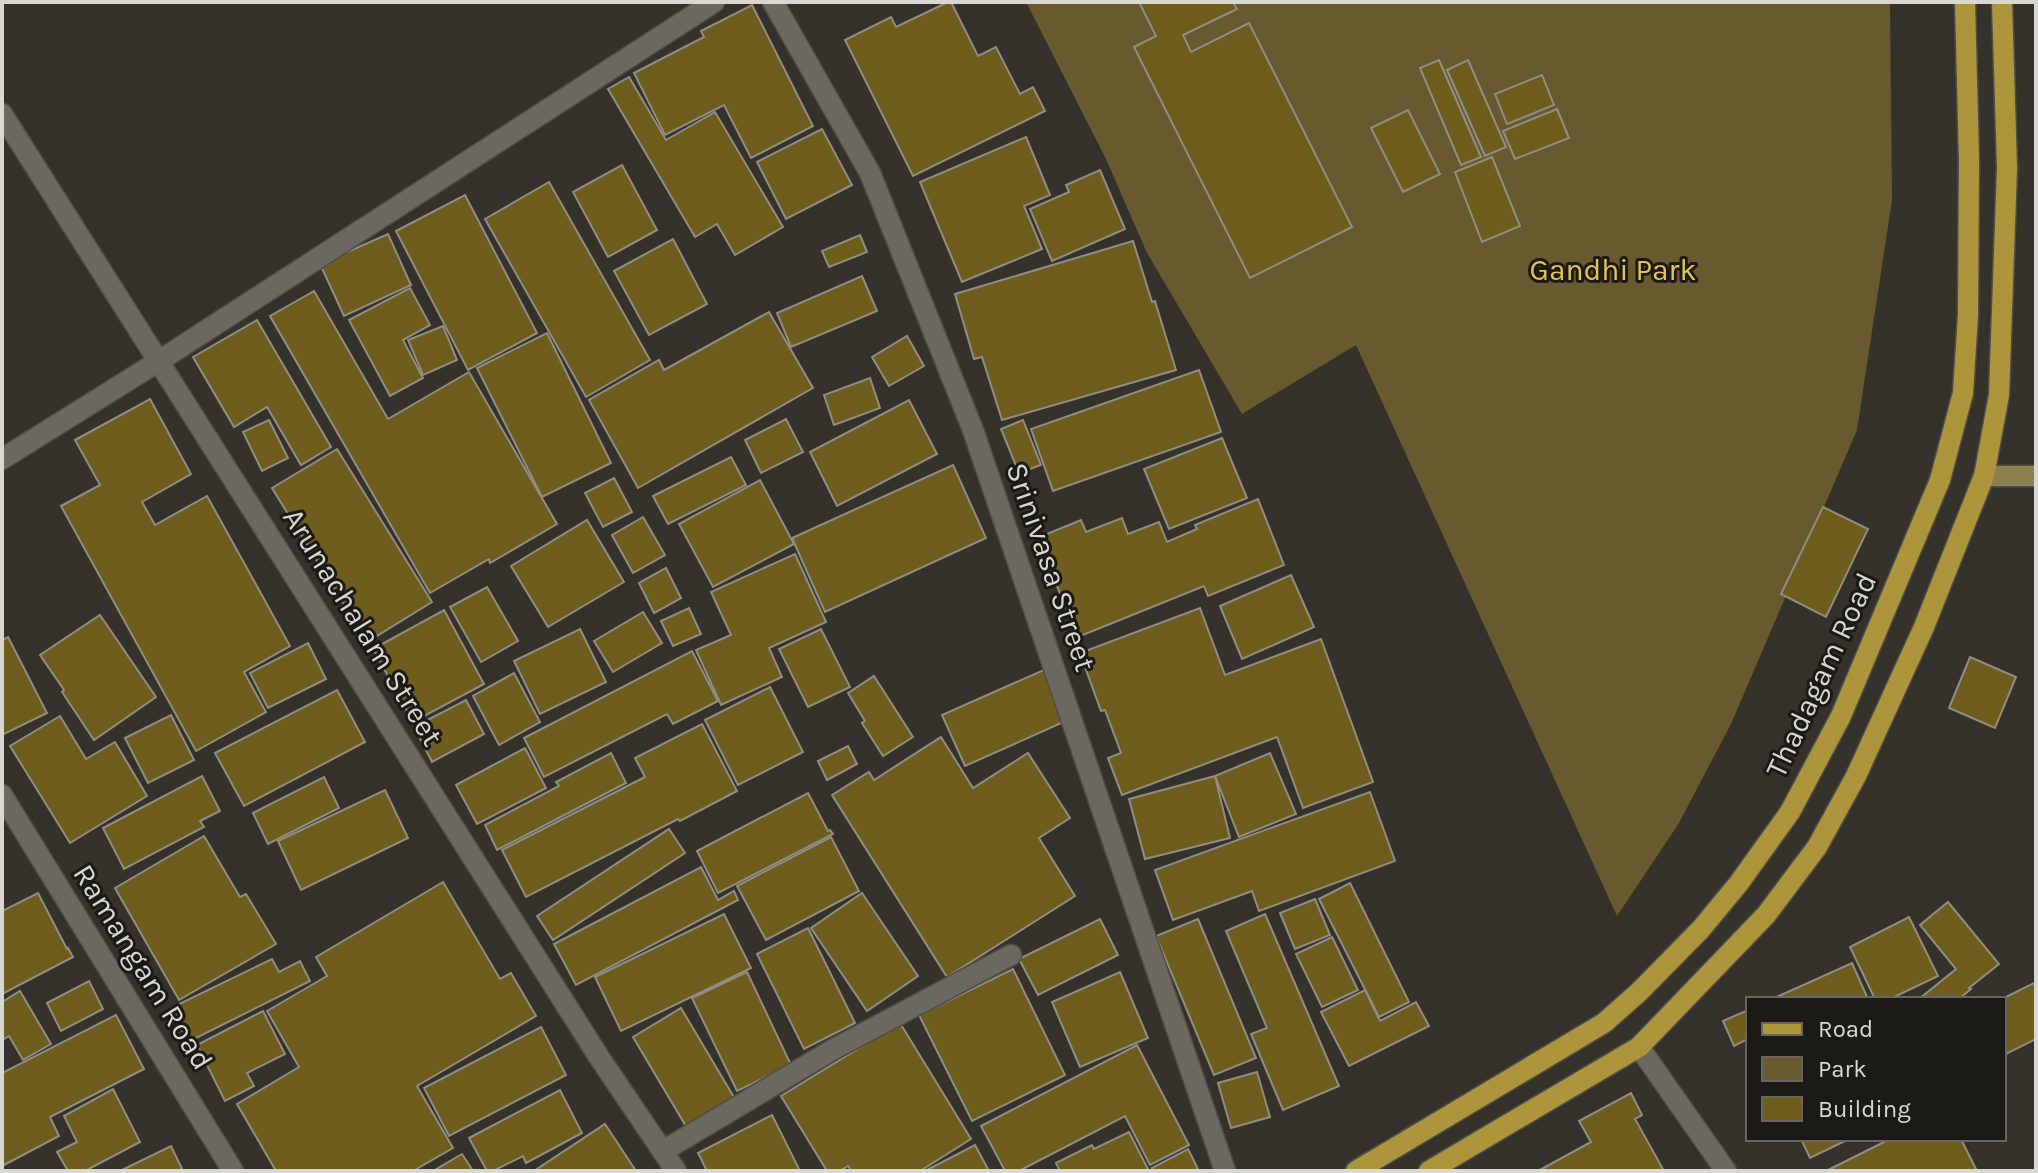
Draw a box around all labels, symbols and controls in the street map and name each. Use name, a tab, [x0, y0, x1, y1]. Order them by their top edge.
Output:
park label: Gandhi Park	[1530, 252, 1696, 288]
street label: Srinivasa Street	[998, 458, 1104, 676]
street label: Arunachalam Street	[275, 502, 451, 752]
street label: Thadagam Road	[1758, 567, 1884, 783]
street label: Ramangam Road	[65, 858, 221, 1076]
legend	[1746, 997, 2006, 1141]
text: Road	[1818, 1015, 1873, 1043]
text: Park	[1818, 1055, 1867, 1083]
text: Building	[1818, 1095, 1911, 1123]

